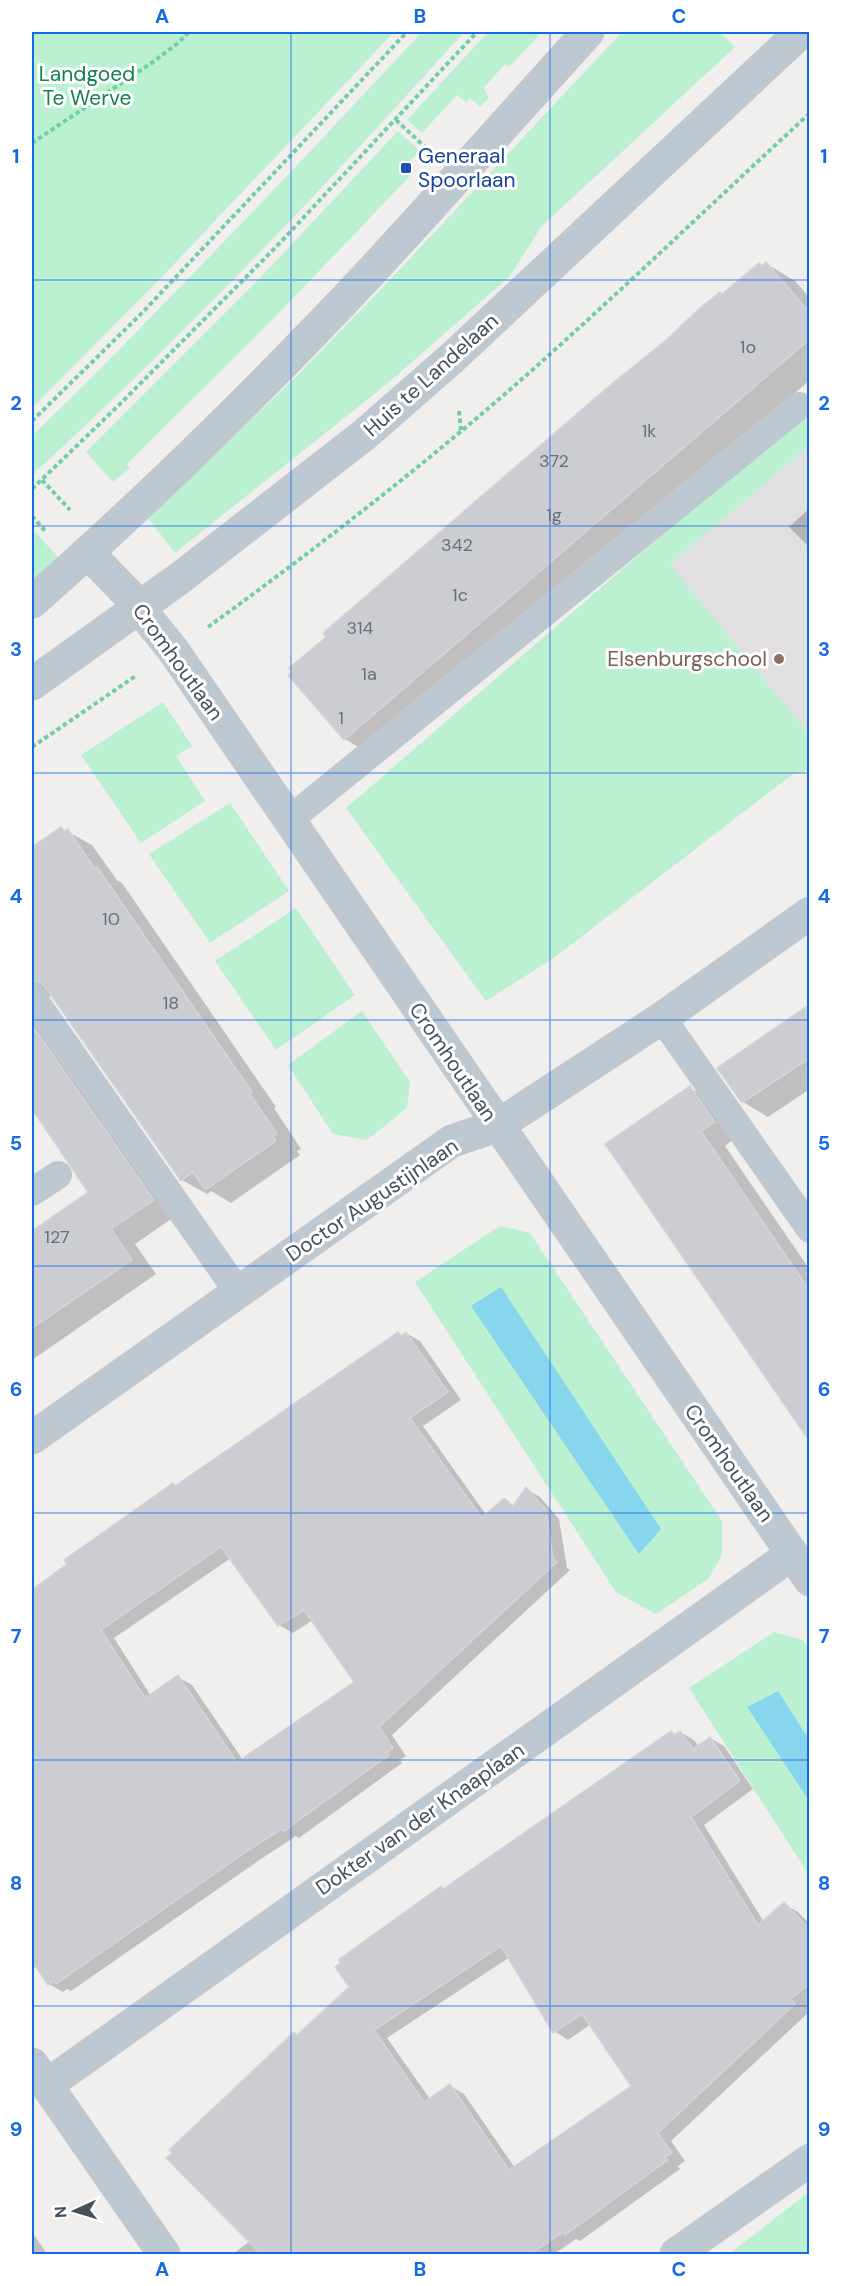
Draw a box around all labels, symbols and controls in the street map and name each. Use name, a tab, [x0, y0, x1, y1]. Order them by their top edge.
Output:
text: A	[155, 3, 169, 29]
text: B	[414, 3, 426, 29]
text: C	[672, 3, 686, 29]
park label: Landgoed Te Werve	[39, 60, 135, 112]
place label: Generaal Spoorlaan	[418, 142, 516, 194]
text: 1	[12, 143, 20, 169]
text: 1	[820, 143, 828, 169]
marker: Generaal Spoorlaan	[399, 161, 413, 175]
street label: Huis te Landelaan	[358, 307, 504, 443]
house number: 1o	[740, 335, 756, 359]
text: 2	[10, 390, 22, 416]
text: 2	[818, 390, 830, 416]
house number: 1k	[642, 419, 656, 443]
house number: 372	[539, 449, 569, 473]
house number: 1g	[546, 503, 562, 527]
house number: 342	[441, 533, 473, 557]
house number: 1c	[452, 583, 468, 607]
street label: Cromhoutlaan	[126, 598, 230, 726]
house number: 314	[347, 616, 374, 640]
text: 3	[10, 636, 22, 662]
text: 3	[818, 636, 830, 662]
place label: Elsenburgschool	[607, 645, 767, 673]
marker: Elsenburgschool	[772, 652, 786, 666]
house number: 1a	[361, 662, 377, 686]
house number: 1	[338, 706, 344, 730]
text: 4	[10, 883, 23, 909]
text: 4	[818, 883, 831, 909]
house number: 10	[102, 907, 120, 931]
house number: 18	[163, 991, 179, 1015]
street label: Cromhoutlaan	[403, 997, 503, 1127]
text: 5	[10, 1130, 22, 1156]
text: 5	[818, 1130, 830, 1156]
street label: Doctor Augustijnlaan	[280, 1132, 464, 1268]
house number: 127	[44, 1225, 70, 1249]
text: 6	[10, 1376, 22, 1402]
text: 6	[818, 1376, 830, 1402]
street label: Cromhoutlaan	[678, 1398, 780, 1528]
text: 7	[11, 1623, 22, 1649]
text: 7	[819, 1623, 830, 1649]
street label: Dokter van der Knaaplaan	[310, 1736, 530, 1902]
text: 8	[10, 1870, 22, 1896]
text: 8	[818, 1870, 830, 1896]
text: 9	[10, 2116, 22, 2142]
text: 9	[818, 2116, 830, 2142]
north arrow	[45, 2181, 105, 2241]
text: N	[50, 2205, 71, 2219]
text: A	[155, 2256, 169, 2282]
text: B	[414, 2256, 426, 2282]
text: C	[672, 2256, 686, 2282]

